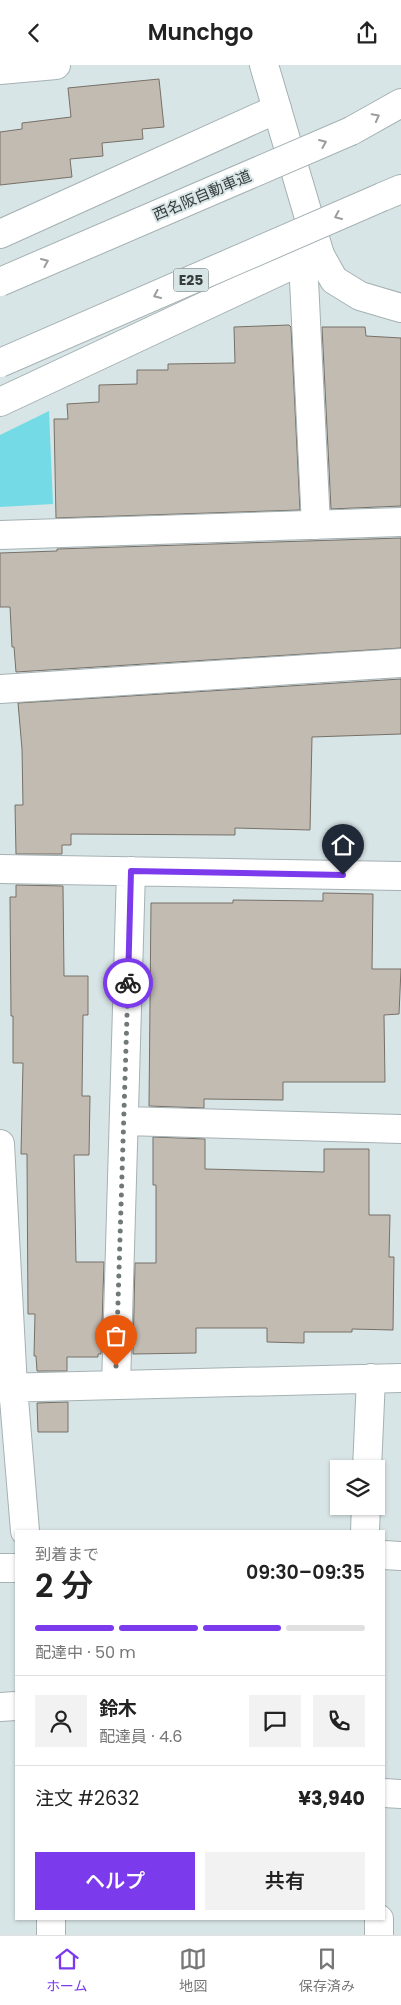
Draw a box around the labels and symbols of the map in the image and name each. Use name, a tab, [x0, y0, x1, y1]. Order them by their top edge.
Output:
one-way arrow	[370, 113, 379, 123]
one-way arrow	[318, 138, 326, 148]
street label: 西名阪自動車道	[150, 165, 254, 225]
one-way arrow	[334, 210, 343, 221]
one-way arrow	[40, 258, 49, 269]
road number: E25	[174, 269, 208, 291]
one-way arrow	[153, 289, 162, 300]
pin	[322, 824, 364, 875]
courier	[103, 958, 153, 1008]
pin	[95, 1315, 137, 1366]

